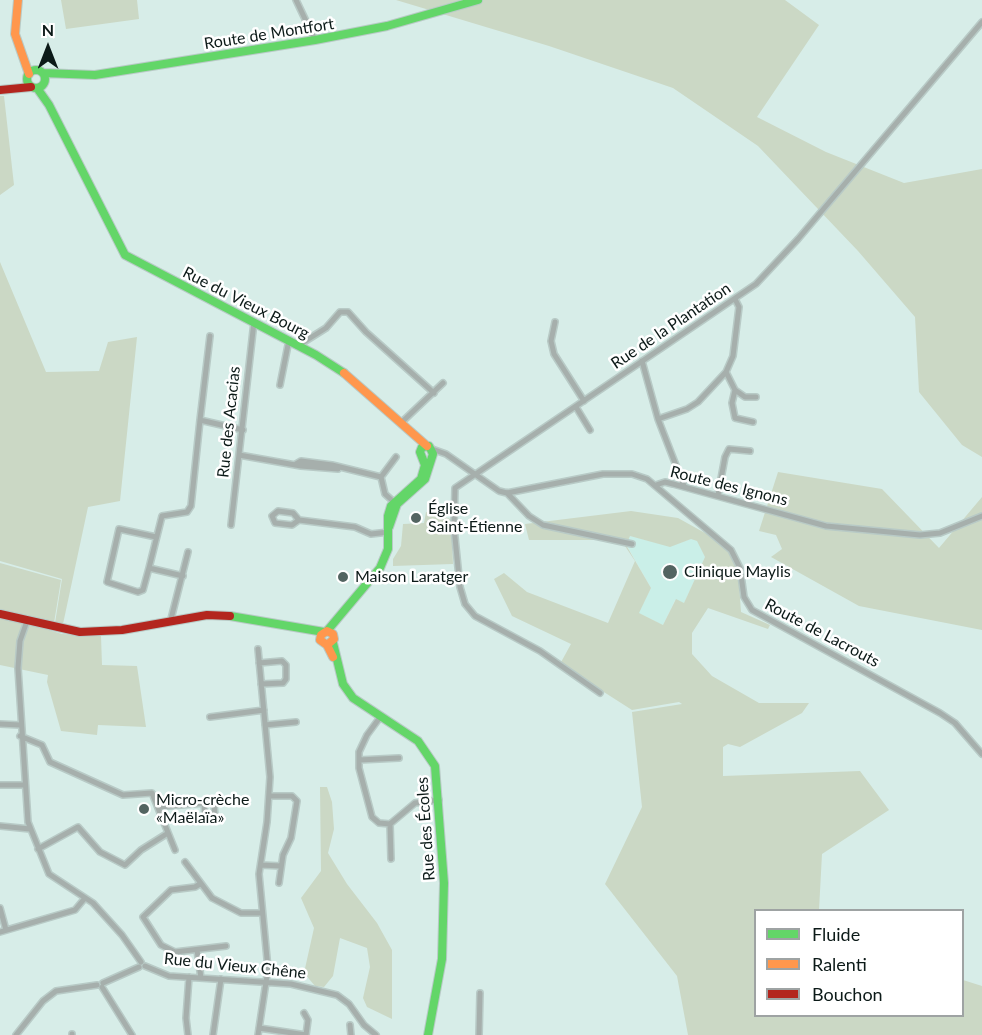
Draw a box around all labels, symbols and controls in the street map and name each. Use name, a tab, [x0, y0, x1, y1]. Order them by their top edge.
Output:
street label: Route de Montfort	[203, 14, 335, 54]
north arrow	[18, 18, 78, 78]
text: N	[42, 20, 54, 39]
street label: Rue du Vieux Bourg	[180, 263, 312, 343]
street label: Rue de la Plantation	[608, 279, 734, 373]
street label: Rue des Acacias	[214, 365, 244, 479]
street label: Route des Ignons	[668, 462, 790, 510]
place label: Église Saint-Étienne	[428, 499, 522, 537]
marker: Église Saint-Étienne	[409, 511, 423, 525]
place label: Clinique Maylis	[684, 562, 791, 582]
marker: Clinique Maylis	[661, 563, 679, 581]
place label: Maison Laratger	[355, 567, 468, 587]
marker: Maison Laratger	[336, 570, 350, 584]
street label: Route de Lacrouts	[761, 595, 883, 671]
street label: Rue des Écoles	[413, 776, 439, 882]
place label: Micro-crèche «Maëlaïa»	[156, 790, 249, 828]
marker: Micro-crèche «Maëlaïa»	[137, 802, 151, 816]
legend	[754, 909, 964, 1017]
text: Fluide	[812, 923, 860, 945]
street label: Rue du Vieux Chêne	[163, 949, 307, 983]
text: Ralenti	[812, 953, 867, 975]
text: Bouchon	[812, 983, 883, 1005]

